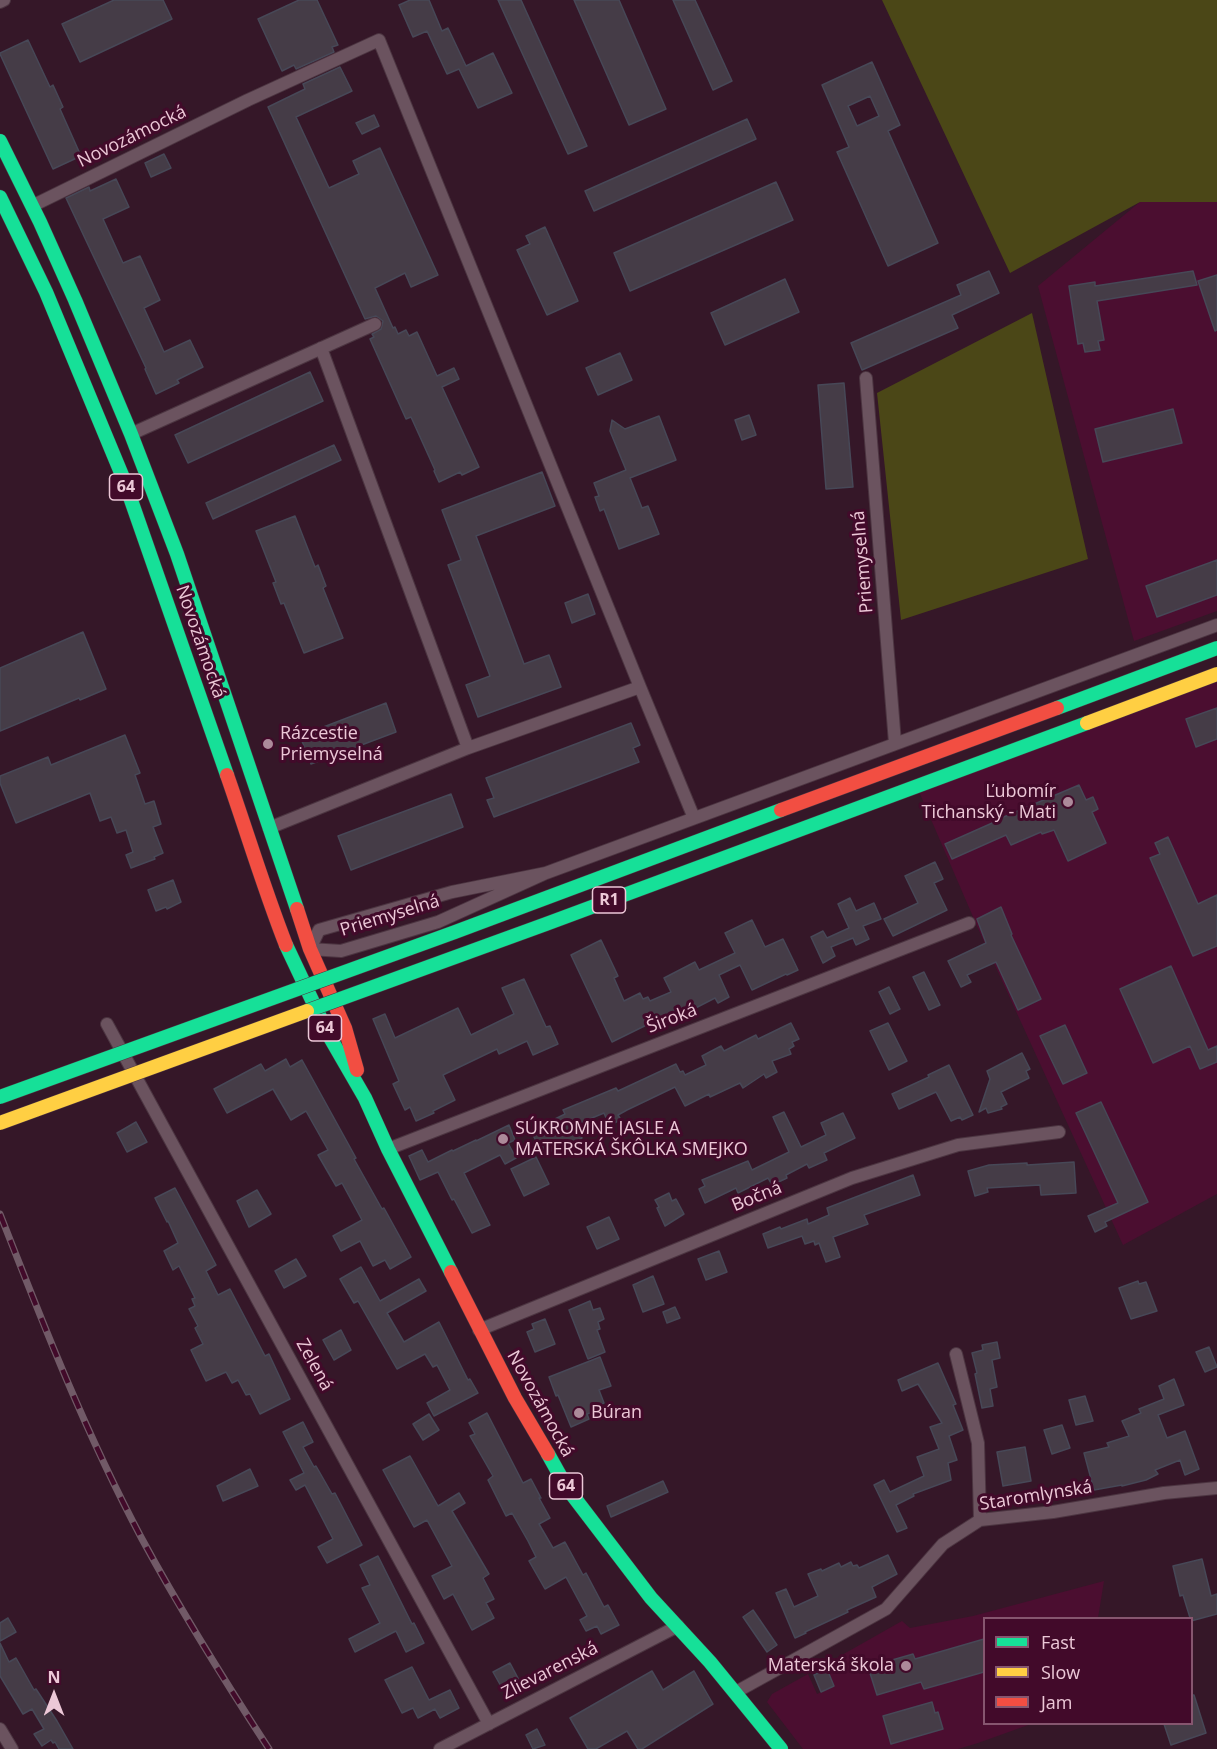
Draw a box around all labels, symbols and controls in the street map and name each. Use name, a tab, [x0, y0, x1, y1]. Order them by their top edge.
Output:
street label: Novozámocká	[74, 101, 190, 173]
road number: 64	[110, 474, 142, 500]
street label: Priemyselná	[848, 510, 878, 614]
street label: Novozámocká	[171, 583, 229, 701]
place label: Rázcestie Priemyselná	[280, 723, 383, 766]
marker: Rázcestie Priemyselná	[261, 737, 275, 751]
place label: Ľubomír Tichanský - Mati	[921, 781, 1056, 824]
marker: Ľubomír Tichanský - Mati	[1061, 795, 1075, 809]
road number: R1	[592, 887, 626, 913]
street label: Priemyselná	[338, 891, 442, 941]
street label: Široká	[644, 1000, 700, 1038]
road number: 64	[308, 1015, 342, 1041]
place label: SÚKROMNÉ JASLE A MATERSKÁ ŠKÔLKA SMEJKO	[515, 1118, 748, 1160]
marker: SÚKROMNÉ JASLE A MATERSKÁ ŠKÔLKA SMEJKO	[496, 1132, 510, 1146]
street label: Bočná	[729, 1177, 785, 1217]
street label: Zelená	[291, 1335, 337, 1395]
street label: Novozámocká	[502, 1347, 578, 1461]
place label: Búran	[591, 1402, 642, 1424]
marker: Búran	[572, 1406, 586, 1420]
road number: 64	[550, 1473, 582, 1499]
street label: Staromlynská	[978, 1476, 1094, 1516]
legend	[983, 1617, 1193, 1725]
text: Fast	[1041, 1630, 1075, 1654]
street label: Zlievarenská	[498, 1638, 602, 1704]
place label: Materská škola	[768, 1655, 894, 1677]
marker: Materská škola	[899, 1659, 913, 1673]
text: Slow	[1041, 1660, 1080, 1684]
north arrow	[24, 1665, 84, 1725]
text: N	[47, 1666, 61, 1688]
text: Jam	[1041, 1690, 1073, 1714]

